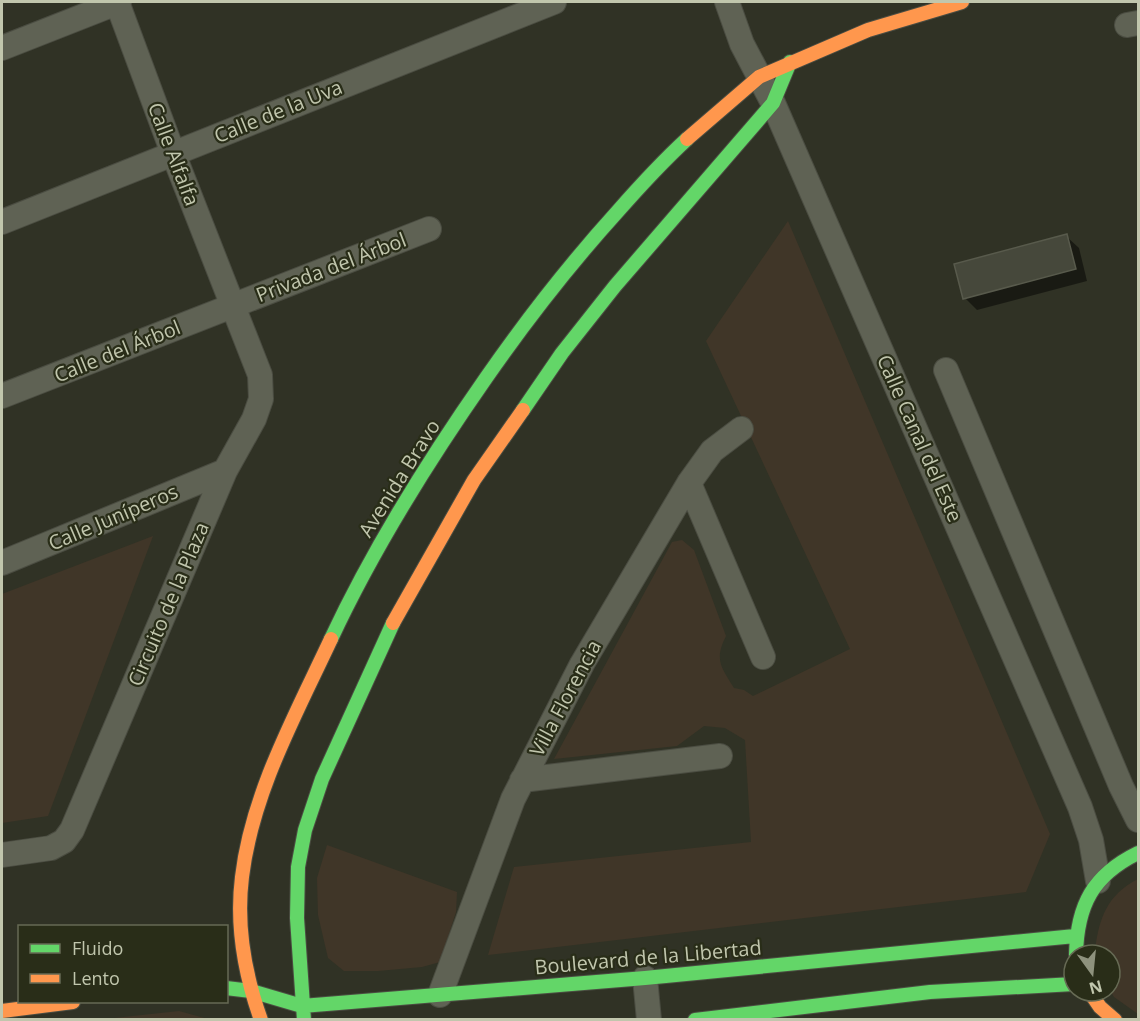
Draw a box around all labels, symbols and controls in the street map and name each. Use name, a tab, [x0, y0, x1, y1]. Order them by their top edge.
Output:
street label: Calle de la Uva	[210, 73, 346, 149]
street label: Calle Alfalfa	[142, 98, 206, 210]
street label: Privada del Árbol	[252, 226, 410, 308]
street label: Calle del Árbol	[50, 313, 184, 389]
street label: Calle Canal del Este	[871, 350, 969, 526]
street label: Avenida Bravo	[352, 414, 446, 542]
street label: Calle Juníperos	[44, 478, 182, 556]
street label: Circuito de la Plaza	[121, 518, 215, 690]
street label: Villa Florencia	[523, 635, 607, 761]
legend	[18, 925, 228, 1003]
street label: Boulevard de la Libertad	[533, 934, 763, 980]
text: Fluido	[72, 936, 123, 960]
north arrow	[1062, 943, 1122, 1003]
text: Lento	[72, 966, 120, 990]
text: N	[1087, 975, 1105, 1000]

